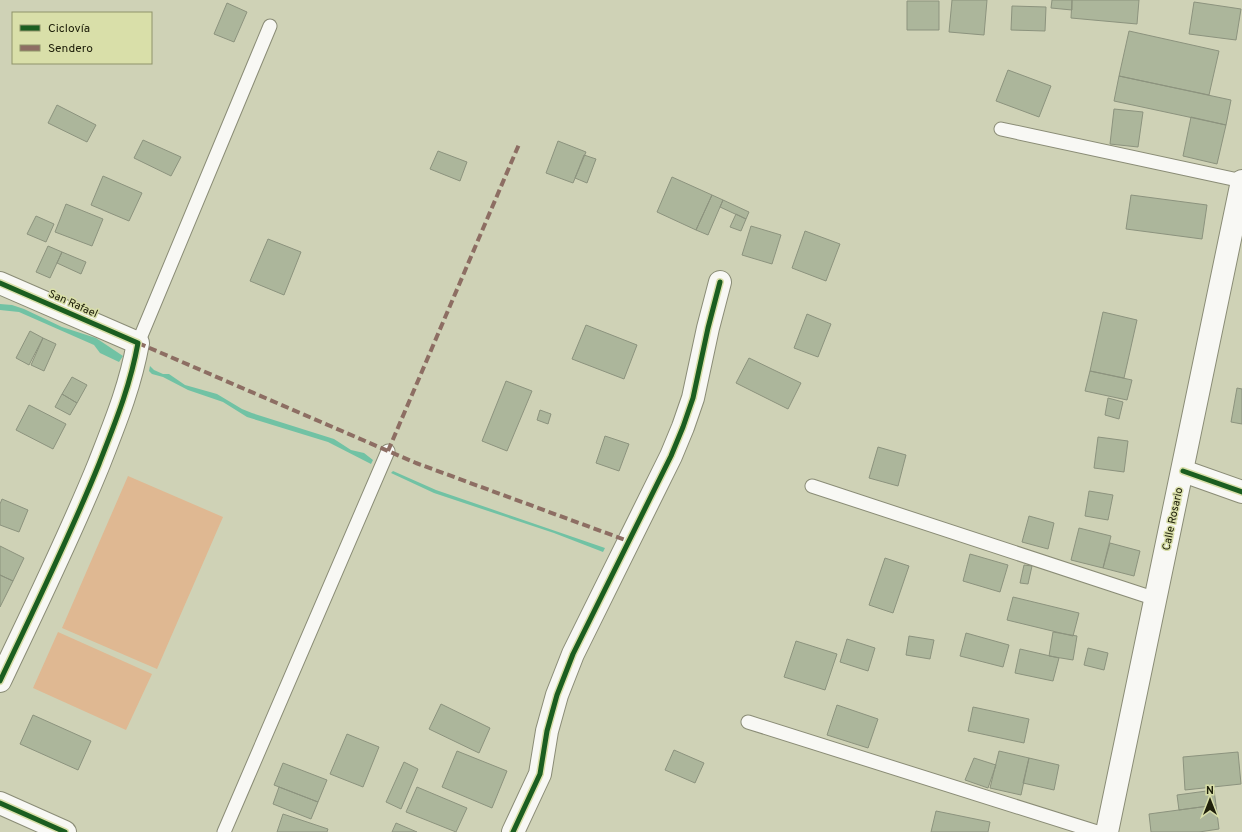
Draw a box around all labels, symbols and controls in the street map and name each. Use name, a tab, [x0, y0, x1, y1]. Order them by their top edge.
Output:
legend	[12, 12, 152, 64]
text: Ciclovía	[48, 21, 90, 37]
text: Sendero	[48, 41, 93, 57]
street label: San Rafael	[46, 287, 100, 321]
street label: Calle Rosario	[1159, 486, 1187, 552]
north arrow	[1190, 780, 1230, 820]
text: N	[1206, 784, 1214, 798]

